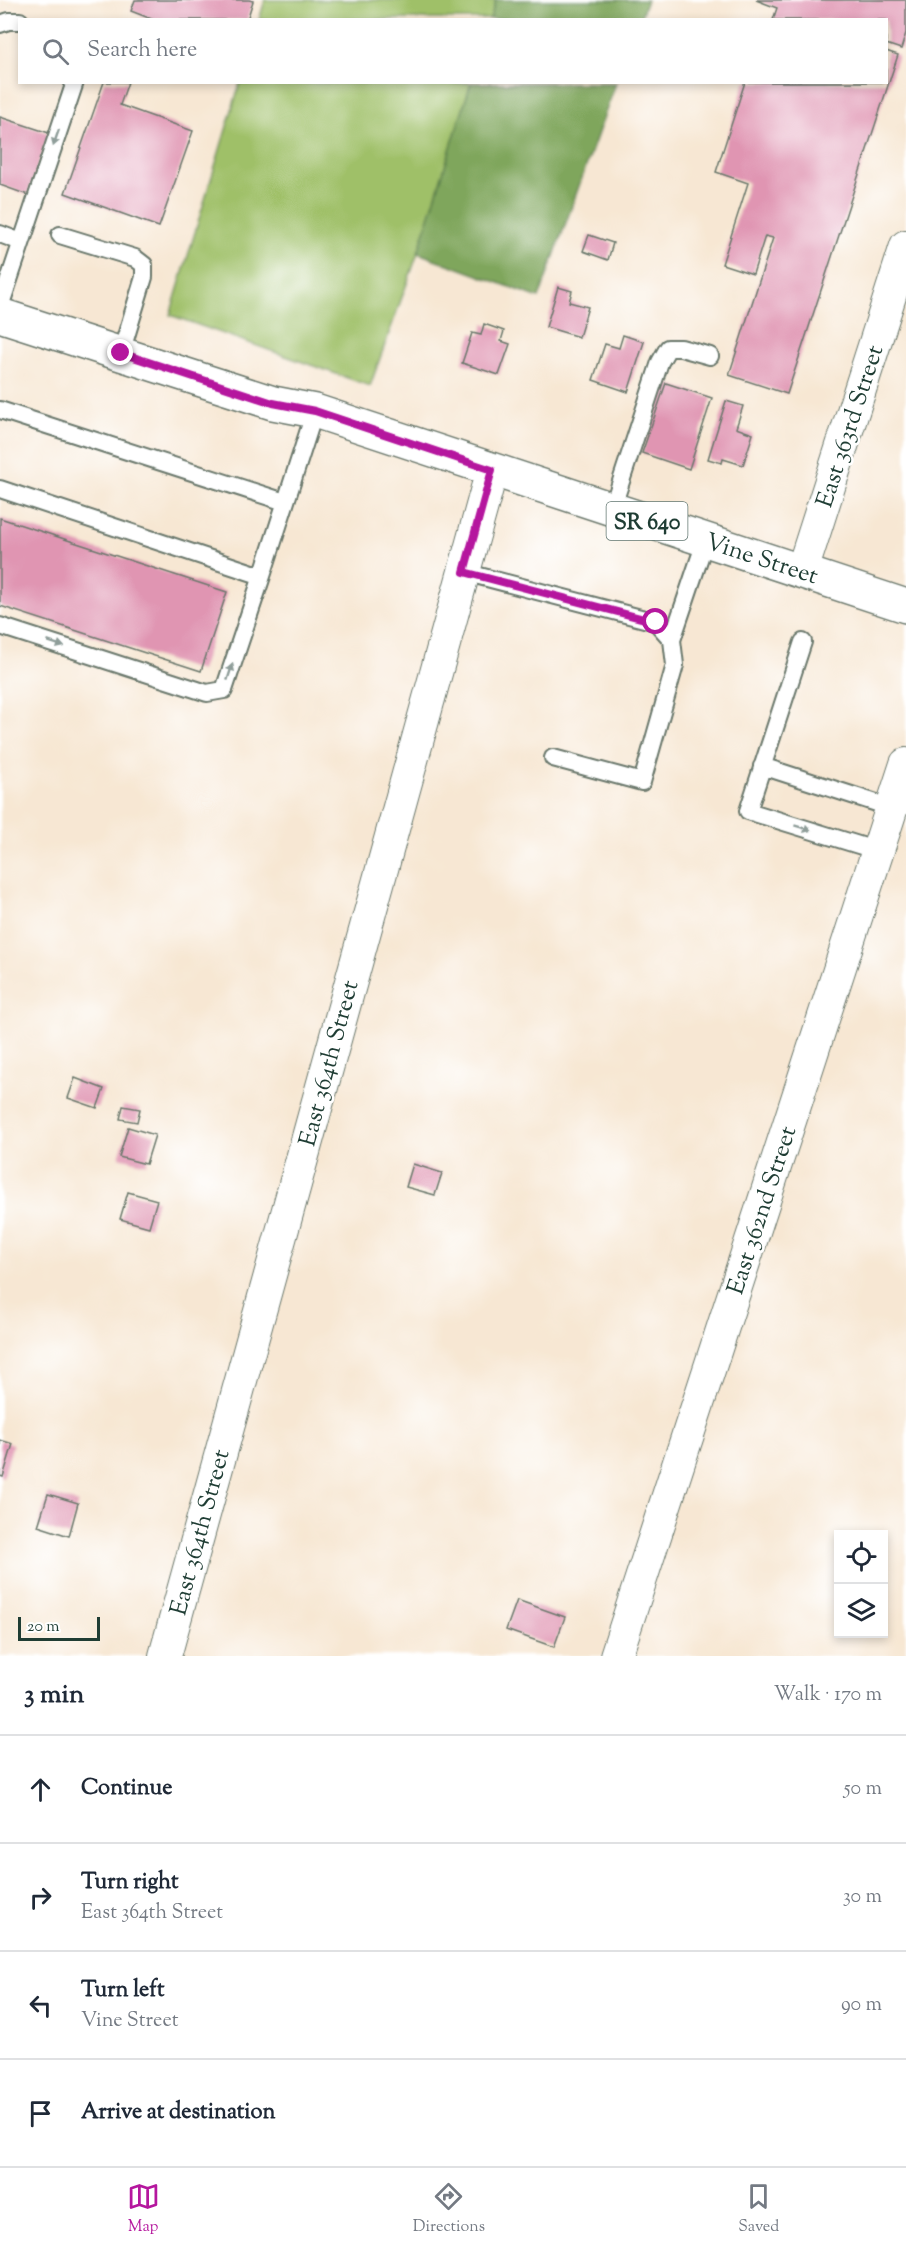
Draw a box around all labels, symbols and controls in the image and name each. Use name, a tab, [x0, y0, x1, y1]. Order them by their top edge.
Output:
search box	[18, 18, 888, 84]
icon: search	[39, 35, 72, 68]
text: Search here	[87, 35, 197, 67]
one-way arrow	[51, 129, 61, 147]
route end	[107, 339, 133, 365]
street label: East 363rd Street	[809, 341, 893, 512]
road number: SR 640	[606, 502, 688, 540]
street label: Vine Street	[700, 526, 822, 594]
route start	[642, 608, 668, 634]
one-way arrow	[47, 640, 65, 649]
one-way arrow	[226, 663, 235, 681]
one-way arrow	[794, 824, 812, 833]
street label: East 364th Street	[291, 977, 368, 1150]
street label: East 362nd Street	[720, 1122, 806, 1299]
street label: East 364th Street	[162, 1446, 239, 1619]
map controls	[834, 1530, 888, 1638]
button: locate	[834, 1530, 888, 1584]
button: layers	[834, 1584, 888, 1638]
scale bar	[18, 1614, 100, 1642]
text: 20 m	[27, 1616, 60, 1639]
text: 3 min	[24, 1677, 84, 1714]
text: Walk · 170 m	[774, 1681, 882, 1710]
icon: ahead	[24, 1773, 57, 1806]
text: Continue	[81, 1773, 172, 1805]
text: 50 m	[844, 1775, 882, 1804]
text: Turn right	[81, 1867, 178, 1899]
icon: right	[24, 1881, 57, 1914]
text: 30 m	[843, 1883, 882, 1912]
text: East 364th Street	[81, 1899, 223, 1928]
text: Turn left	[81, 1975, 164, 2007]
icon: left	[24, 1989, 57, 2022]
text: 90 m	[841, 1991, 882, 2020]
text: Vine Street	[81, 2007, 178, 2036]
icon: arrive	[24, 2097, 57, 2130]
text: Arrive at destination	[81, 2097, 276, 2129]
tab: Map	[127, 2180, 160, 2239]
tab: Directions	[413, 2180, 485, 2239]
tab: Saved	[738, 2180, 779, 2239]

